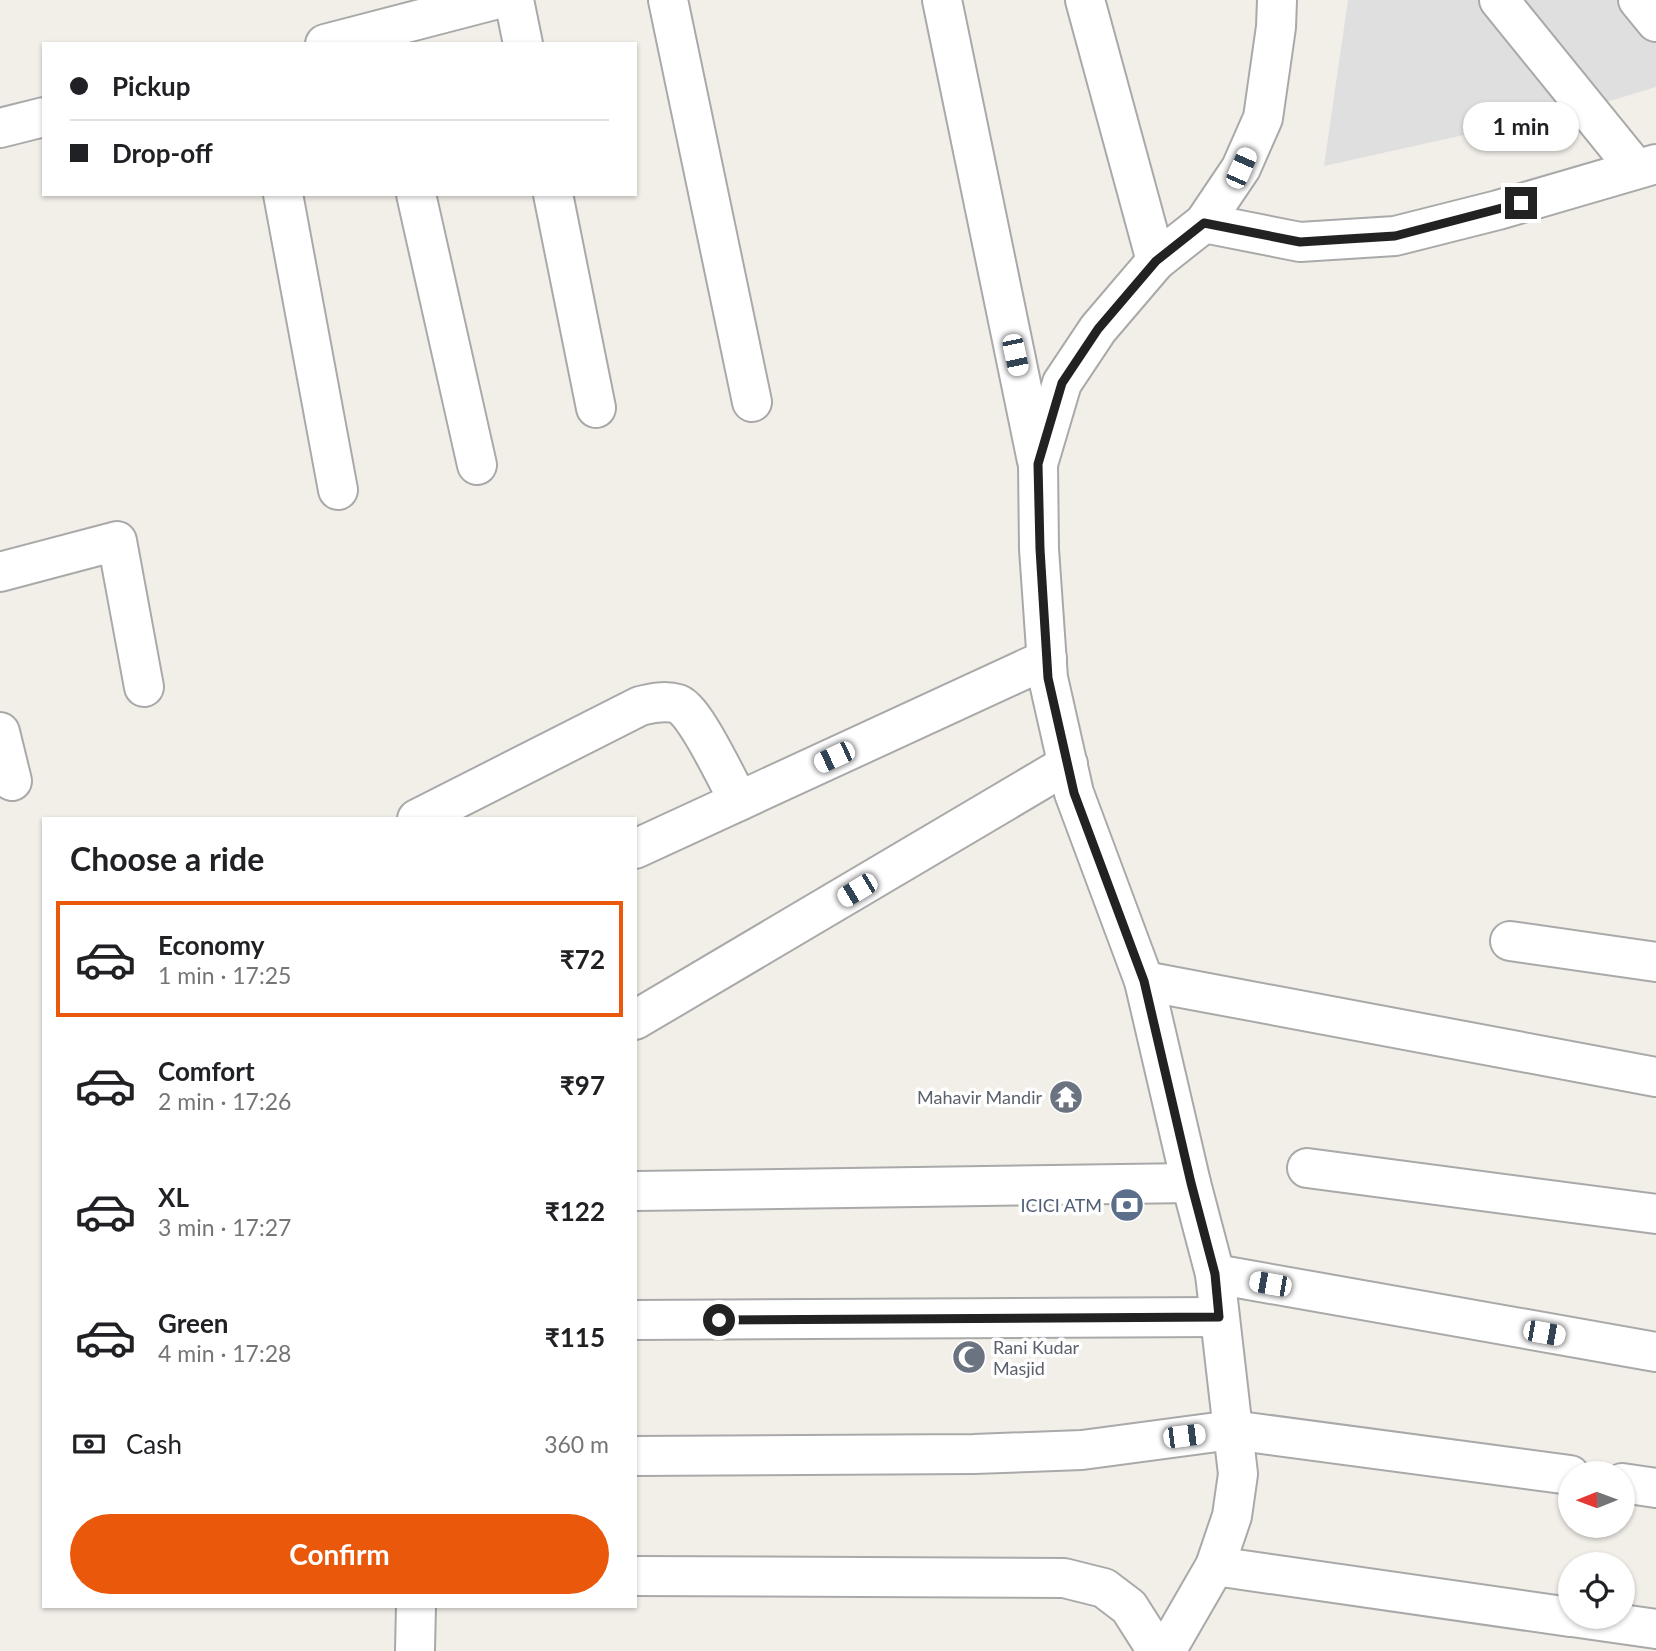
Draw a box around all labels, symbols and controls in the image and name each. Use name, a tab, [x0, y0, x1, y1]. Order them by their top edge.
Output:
text: Pickup	[112, 70, 191, 102]
callout: 1 min	[1463, 102, 1579, 150]
text: 1 min	[1492, 112, 1550, 140]
text: Drop-off	[112, 137, 213, 169]
car	[1223, 145, 1260, 191]
route end	[1505, 187, 1537, 219]
car	[1001, 332, 1030, 378]
car	[811, 739, 858, 775]
text: Choose a ride	[70, 839, 264, 878]
car	[834, 870, 881, 910]
icon: car	[74, 928, 137, 991]
text: Economy	[158, 929, 264, 961]
text: ₹72	[560, 943, 605, 975]
text: 1 min · 17:25	[158, 961, 291, 989]
icon: car	[74, 1054, 137, 1117]
text: Comfort	[158, 1055, 255, 1087]
text: ₹97	[560, 1069, 605, 1101]
temple icon: Mahavir Mandir	[1047, 1078, 1085, 1116]
place label: Mahavir Mandir	[917, 1086, 1042, 1108]
text: 2 min · 17:26	[158, 1087, 291, 1115]
icon: car	[74, 1180, 137, 1243]
text: XL	[158, 1181, 189, 1213]
bank icon: ICICI ATM	[1108, 1186, 1146, 1224]
place label: ICICI ATM	[1021, 1194, 1102, 1216]
text: ₹122	[545, 1195, 605, 1227]
text: 3 min · 17:27	[158, 1213, 291, 1241]
car	[1248, 1270, 1293, 1298]
route start	[703, 1304, 735, 1336]
icon: car	[74, 1306, 137, 1369]
text: Green	[158, 1307, 228, 1339]
car	[1522, 1319, 1567, 1347]
text: ₹115	[545, 1321, 605, 1353]
place label: Rani Kudar Masjid	[993, 1336, 1080, 1379]
mosque icon: Rani Kudar Masjid	[950, 1338, 988, 1376]
text: 4 min · 17:28	[158, 1339, 291, 1367]
car	[1162, 1423, 1207, 1449]
icon: cash	[70, 1425, 108, 1463]
text: Cash	[126, 1428, 182, 1460]
text: 360 m	[544, 1430, 609, 1458]
north arrow	[1558, 1461, 1634, 1538]
map controls	[1558, 1461, 1635, 1629]
button: Confirm	[70, 1514, 609, 1594]
button: locate	[1558, 1552, 1635, 1629]

